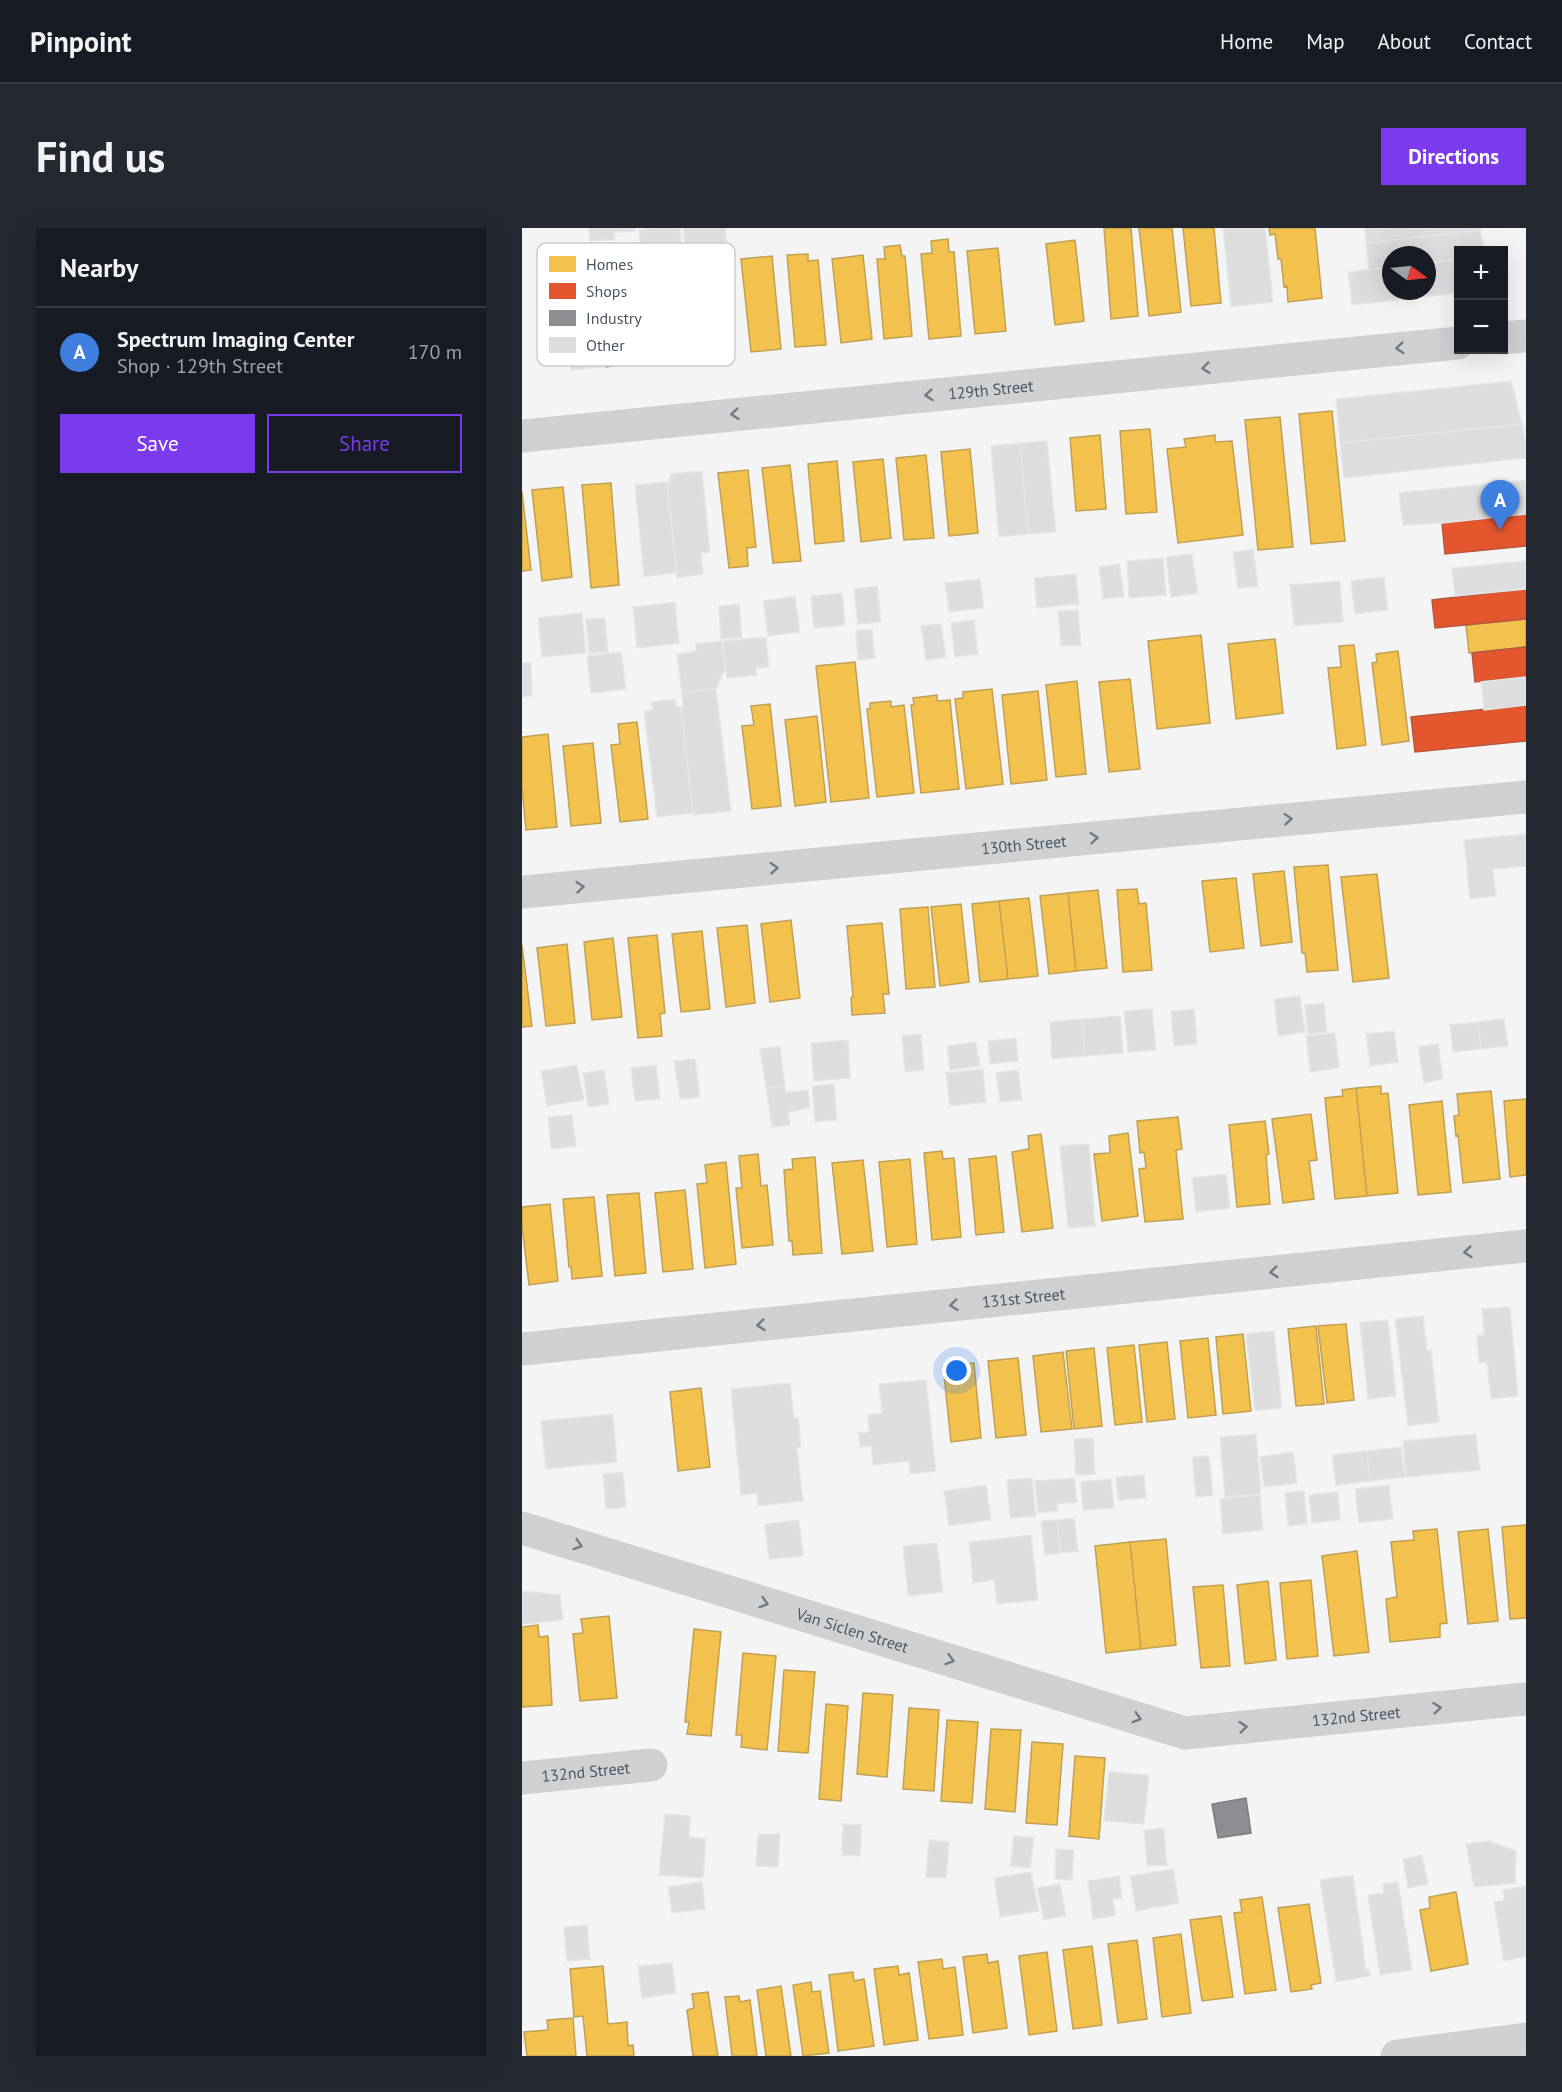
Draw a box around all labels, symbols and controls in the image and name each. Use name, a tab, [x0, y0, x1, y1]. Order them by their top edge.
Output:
text: Pinpoint	[30, 23, 132, 60]
text: Home	[1220, 28, 1273, 55]
text: Map	[1306, 28, 1345, 55]
text: About	[1378, 28, 1431, 55]
text: Contact	[1464, 28, 1532, 55]
button: Directions	[1381, 128, 1526, 185]
text: Find us	[36, 129, 165, 184]
legend	[537, 243, 735, 366]
north arrow	[1382, 246, 1436, 300]
map controls	[1454, 246, 1508, 354]
button: +	[1454, 246, 1508, 300]
text: Nearby	[60, 251, 138, 284]
text: Homes	[586, 254, 633, 274]
text: Shops	[586, 281, 627, 301]
button: −	[1454, 300, 1508, 354]
text: Industry	[586, 308, 642, 328]
text: Spectrum Imaging Center	[117, 325, 354, 353]
text: Other	[586, 335, 625, 355]
text: A	[73, 339, 86, 365]
text: 170 m	[408, 339, 462, 365]
one-way arrow	[1396, 341, 1405, 354]
text: Shop · 129th Street	[117, 353, 283, 379]
one-way arrow	[1202, 361, 1211, 374]
street label: 129th Street	[947, 375, 1035, 404]
one-way arrow	[924, 388, 933, 401]
one-way arrow	[730, 408, 739, 420]
button: Save	[60, 414, 255, 473]
button: Share	[267, 414, 462, 473]
pin: A	[1480, 480, 1520, 530]
one-way arrow	[1283, 813, 1293, 826]
street label: 130th Street	[980, 830, 1068, 859]
one-way arrow	[1089, 832, 1098, 845]
one-way arrow	[770, 862, 779, 875]
one-way arrow	[576, 881, 585, 894]
one-way arrow	[1463, 1245, 1472, 1258]
one-way arrow	[1269, 1265, 1278, 1278]
street label: 131st Street	[981, 1283, 1067, 1312]
one-way arrow	[950, 1298, 959, 1311]
one-way arrow	[756, 1318, 765, 1331]
your location	[942, 1356, 971, 1385]
one-way arrow	[572, 1538, 583, 1550]
one-way arrow	[758, 1596, 769, 1608]
street label: Van Siclen Street	[793, 1603, 912, 1657]
one-way arrow	[944, 1653, 955, 1665]
street label: 132nd Street	[1311, 1702, 1402, 1730]
one-way arrow	[1433, 1702, 1442, 1715]
one-way arrow	[1131, 1711, 1142, 1723]
one-way arrow	[1239, 1721, 1248, 1734]
street label: 132nd Street	[541, 1757, 631, 1786]

